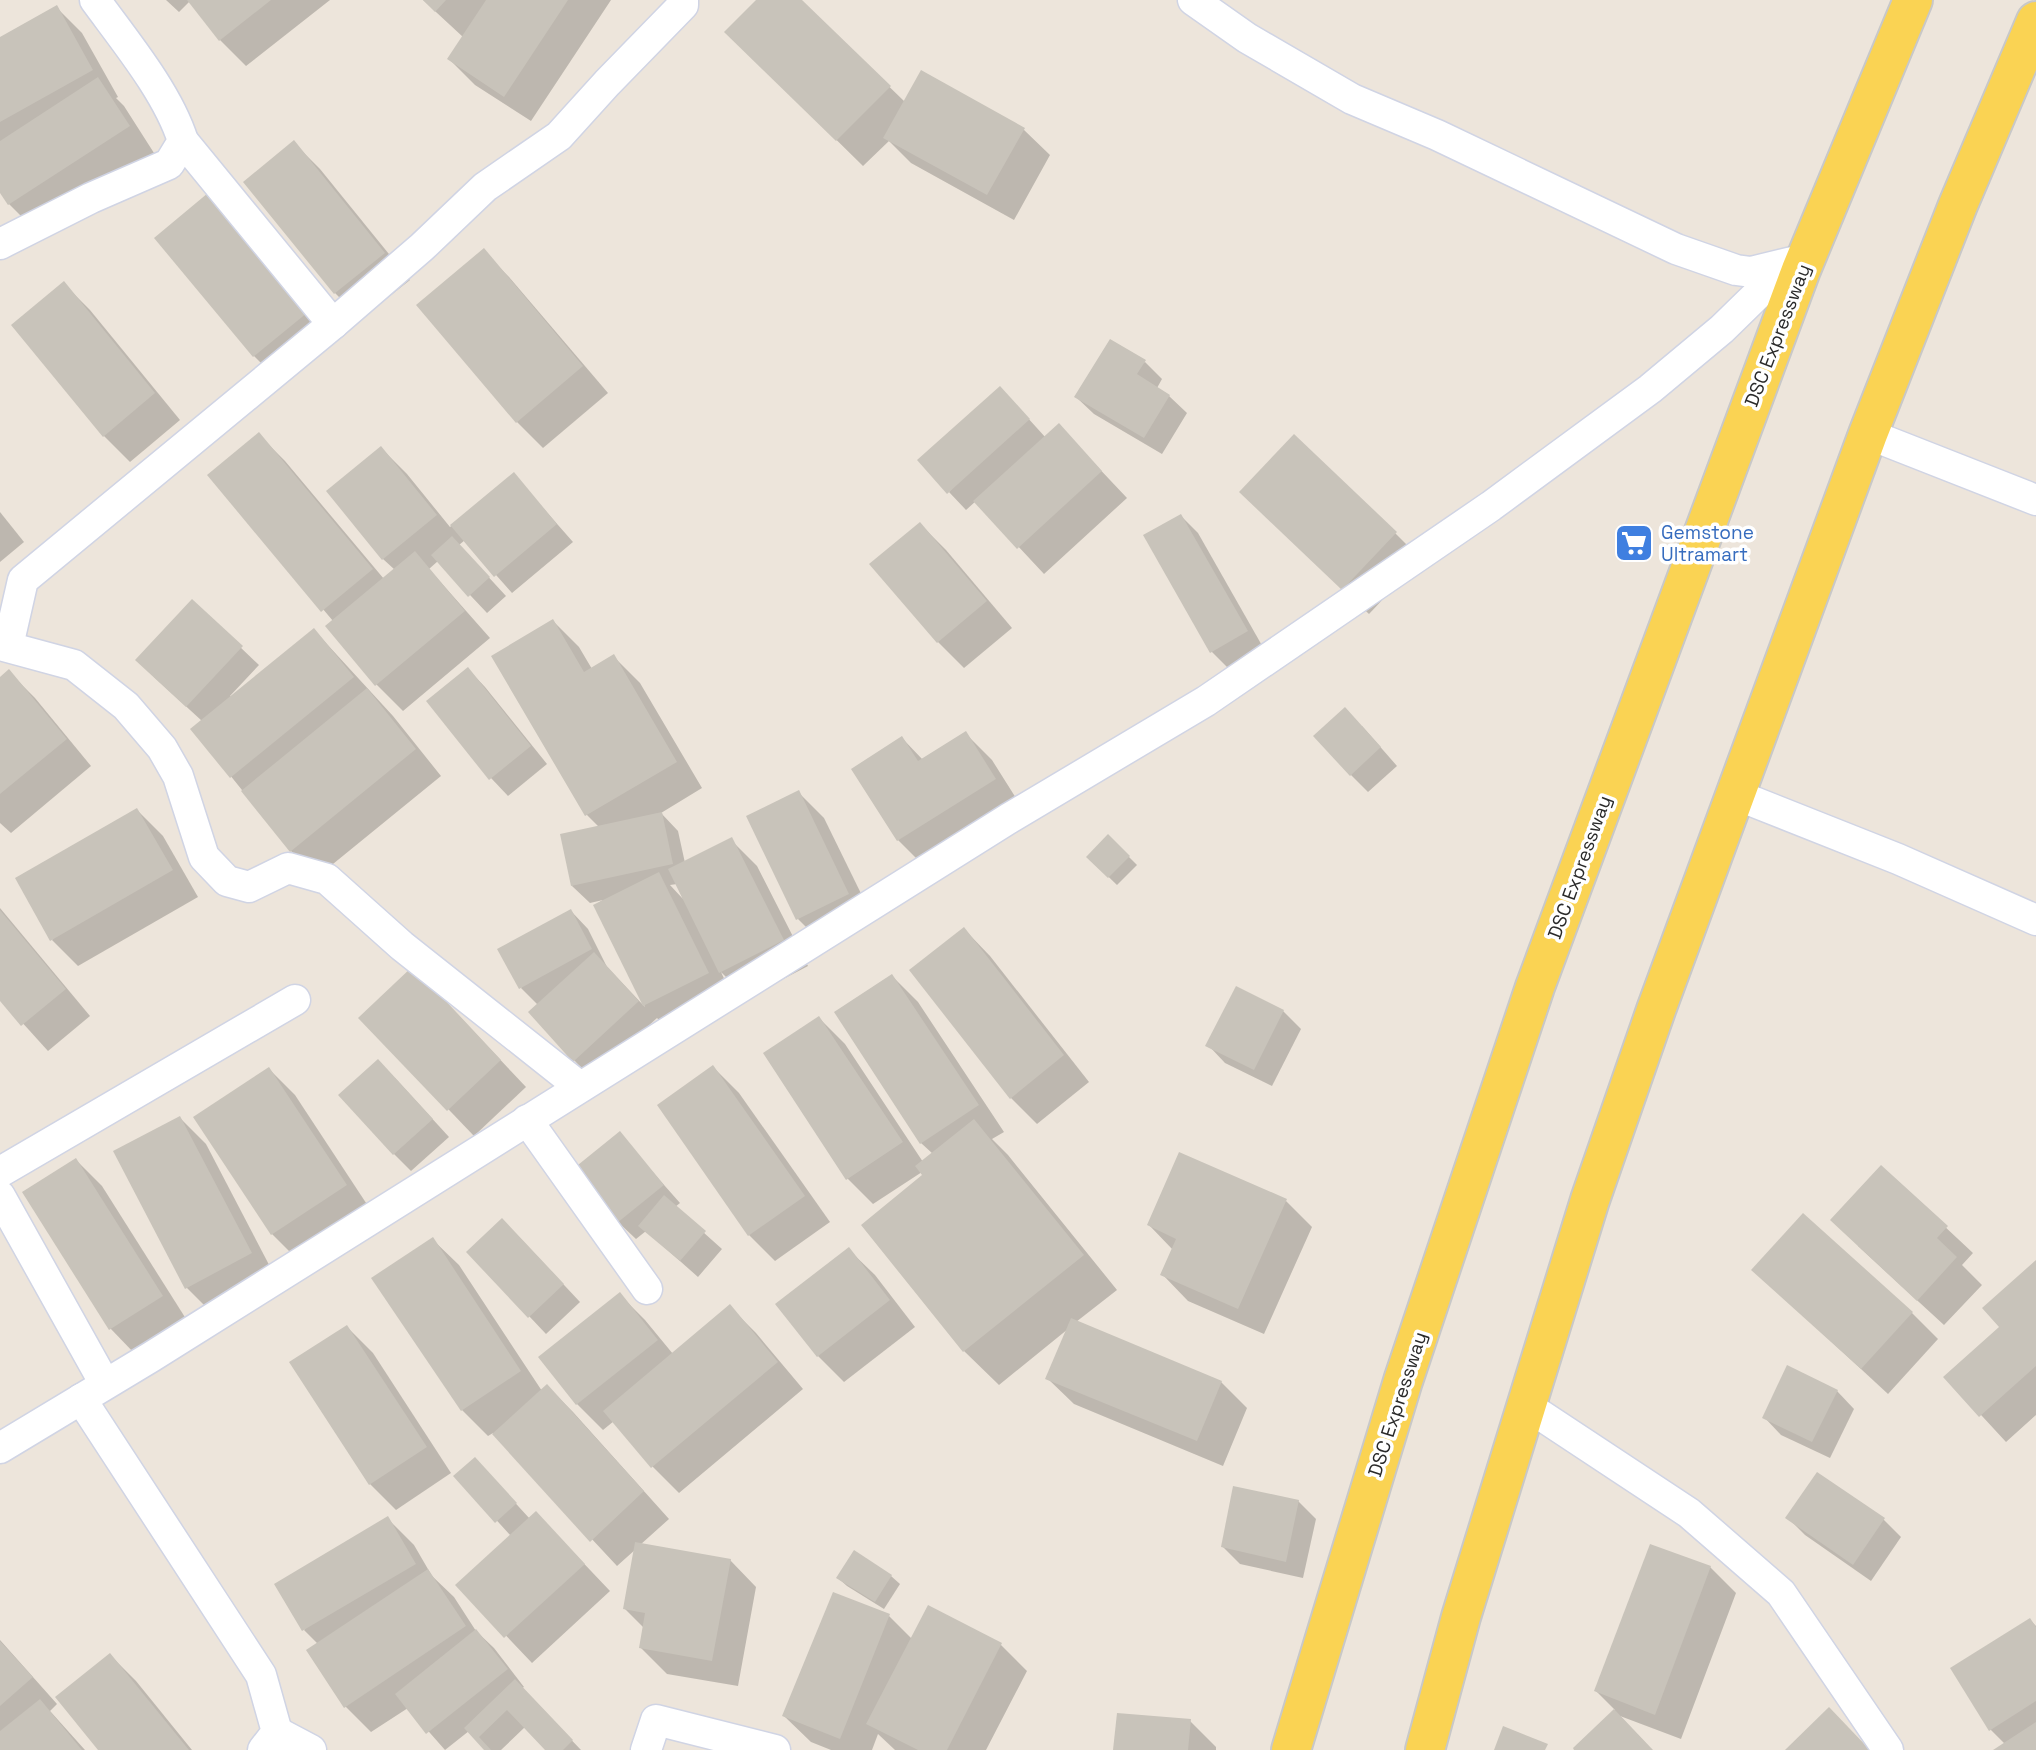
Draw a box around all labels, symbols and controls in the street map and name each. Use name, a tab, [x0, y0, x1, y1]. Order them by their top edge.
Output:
street label: DSC Expressway	[1739, 260, 1816, 410]
place label: Gemstone Ultramart	[1661, 520, 1754, 567]
supermarket icon: Gemstone Ultramart	[1613, 522, 1655, 564]
street label: DSC Expressway	[1542, 792, 1617, 942]
street label: DSC Expressway	[1362, 1329, 1433, 1480]

